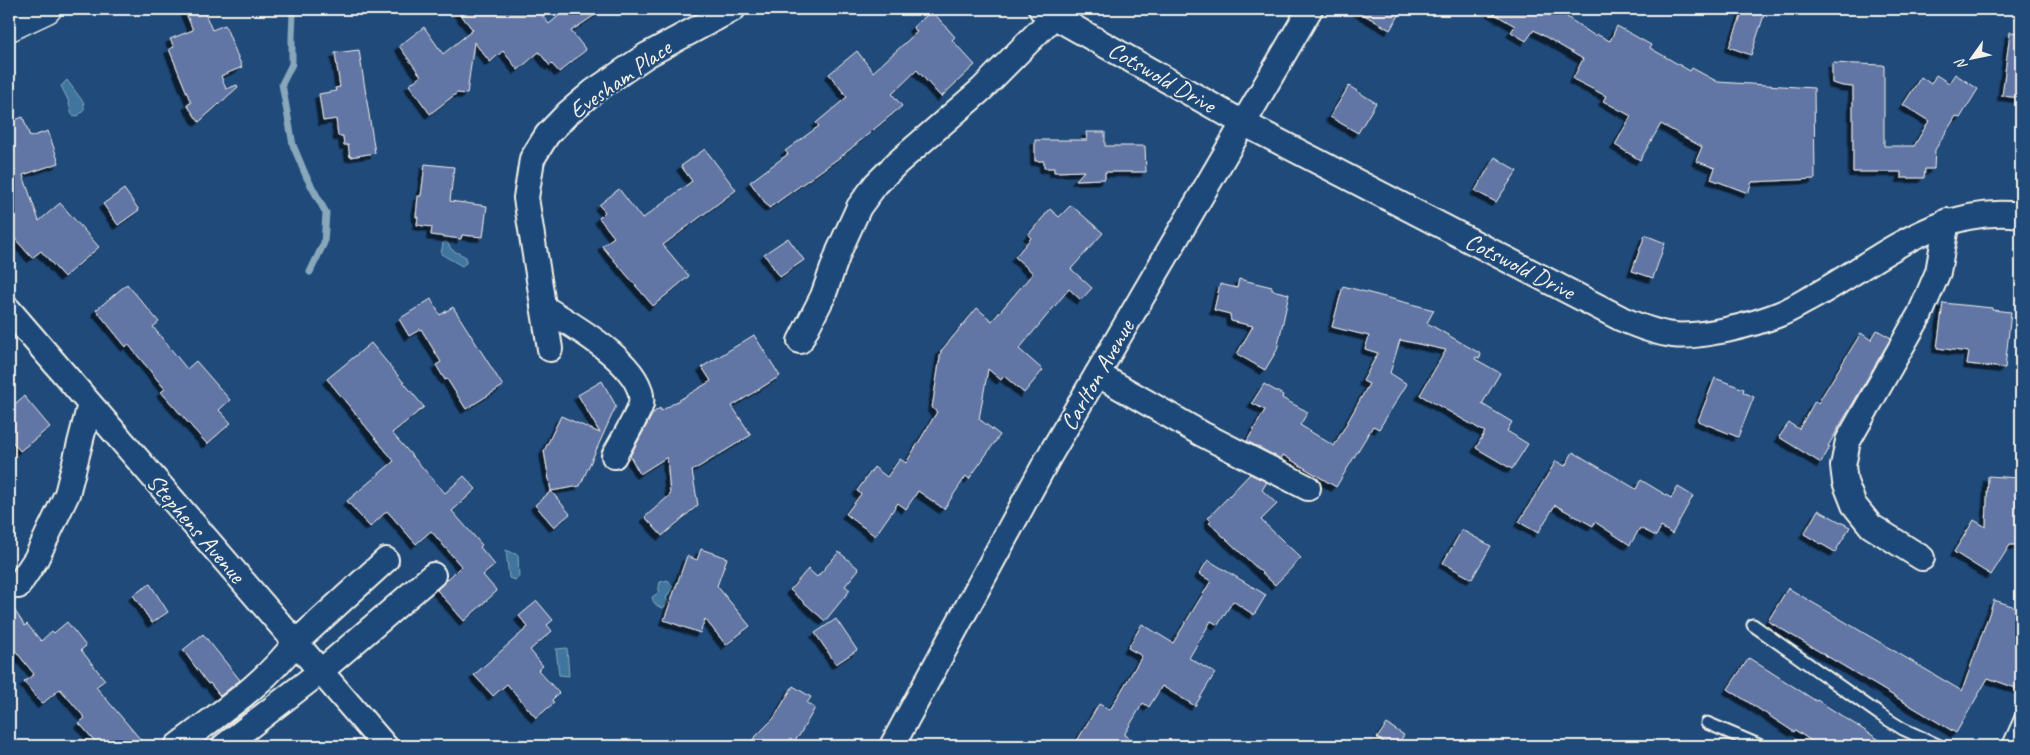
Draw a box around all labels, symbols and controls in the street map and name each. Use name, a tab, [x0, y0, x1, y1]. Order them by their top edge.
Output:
street label: Evesham Place	[563, 32, 679, 125]
north arrow	[1948, 32, 1998, 82]
street label: Cotswold Drive	[1103, 34, 1223, 121]
text: N	[1951, 55, 1971, 73]
street label: Cotswold Drive	[1460, 226, 1582, 307]
street label: Carlton Avenue	[1053, 312, 1142, 436]
street label: Stephens Avenue	[140, 467, 253, 591]

